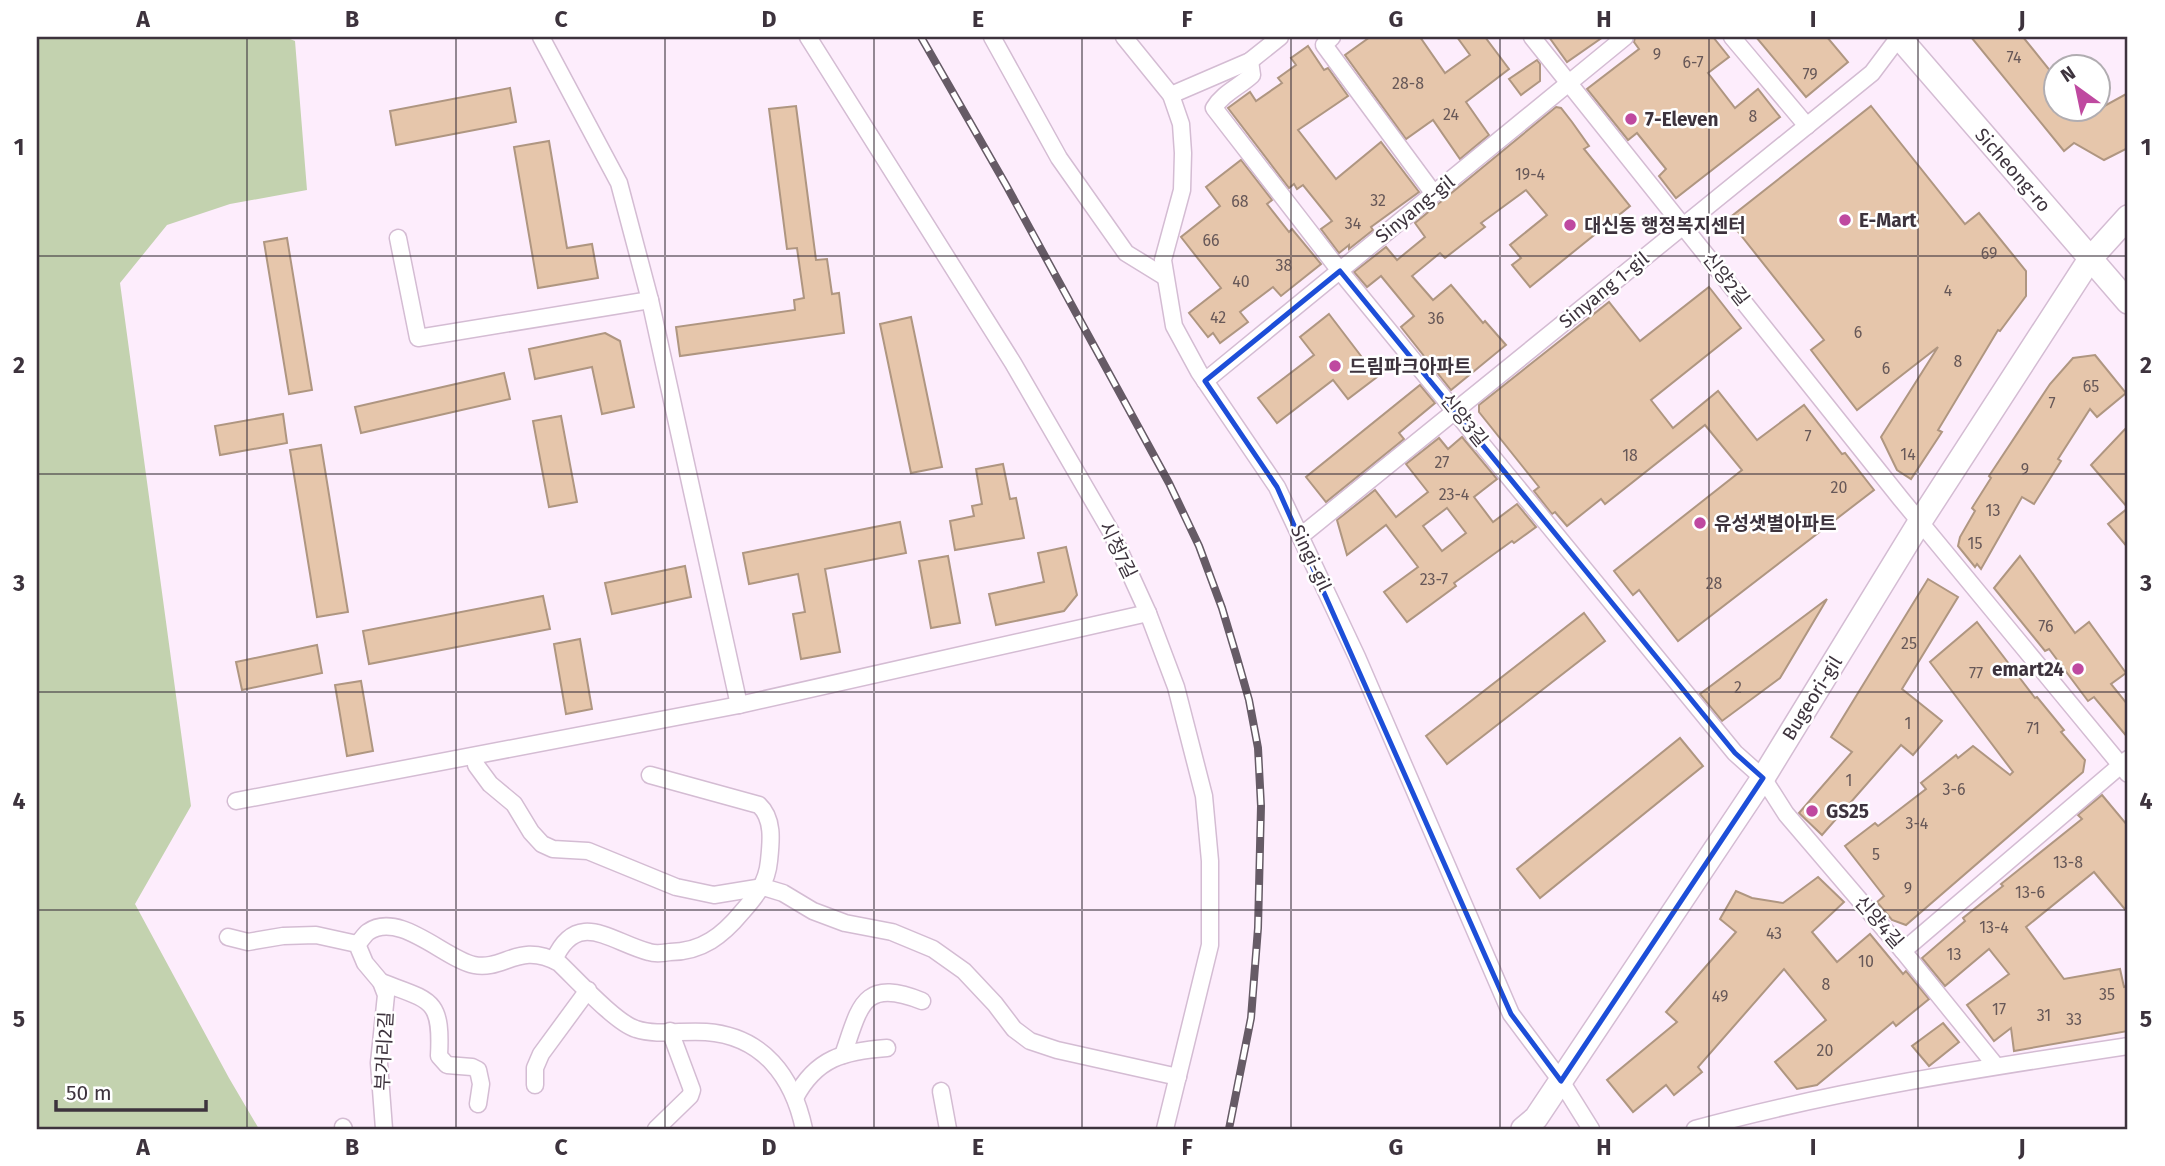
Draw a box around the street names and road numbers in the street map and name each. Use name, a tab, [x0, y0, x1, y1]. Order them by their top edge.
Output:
street label: Sicheong-ro	[1970, 123, 2056, 217]
street label: Sinyang-gil	[1371, 170, 1460, 248]
street label: Sinyang 1-gil	[1554, 247, 1654, 333]
street label: 신양2길	[1698, 248, 1754, 310]
street label: 신양3길	[1436, 389, 1492, 451]
street label: 시청7길	[1094, 518, 1142, 582]
street label: Singi-gil	[1286, 521, 1337, 595]
street label: Bugeori-gil	[1777, 651, 1847, 744]
street label: 신양4길	[1850, 891, 1908, 953]
street label: 부거리2길	[370, 1011, 398, 1091]

